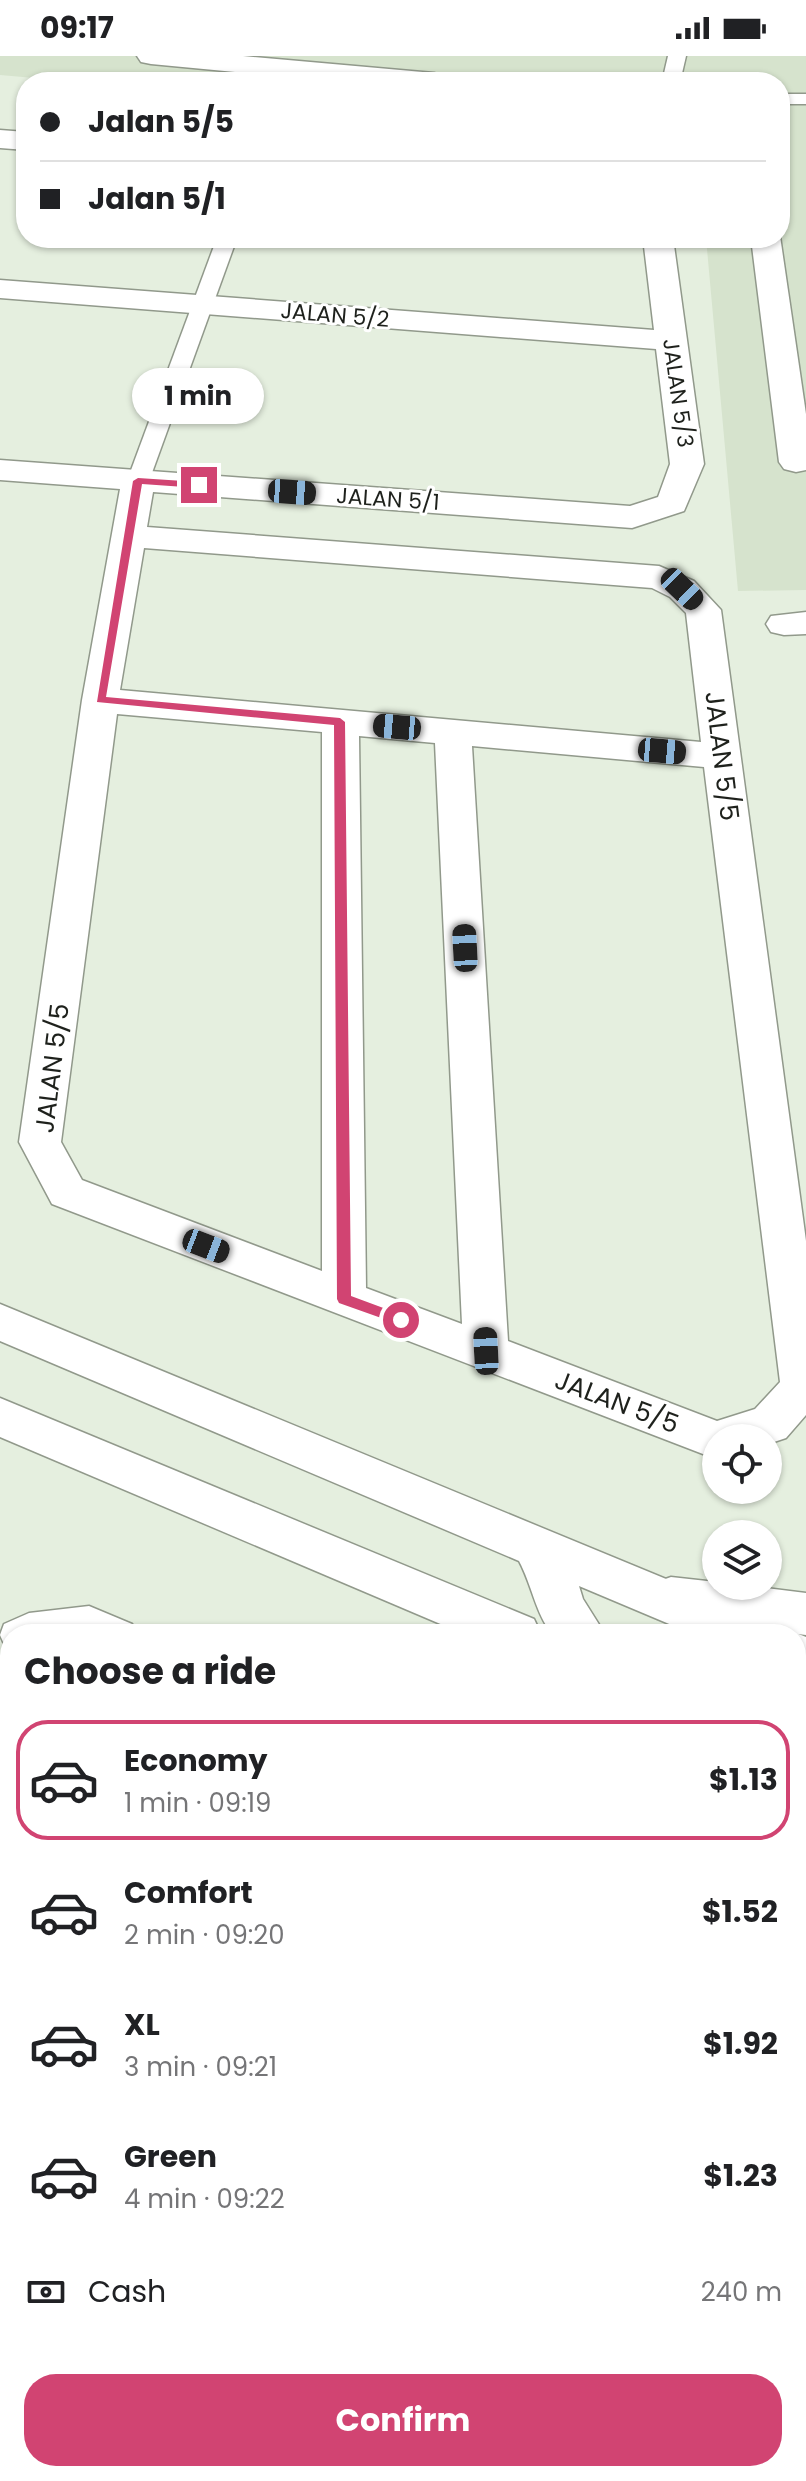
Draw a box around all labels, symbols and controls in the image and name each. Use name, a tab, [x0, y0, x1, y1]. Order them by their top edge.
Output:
text: 09:17	[40, 6, 114, 49]
text: Jalan 5/5	[88, 100, 234, 143]
text: Jalan 5/1	[88, 177, 226, 220]
street label: JALAN 5/2	[279, 295, 391, 335]
street label: JALAN 5/3	[655, 337, 701, 449]
callout: 1 min	[133, 369, 265, 425]
text: 1 min	[164, 378, 232, 414]
route end	[181, 467, 217, 503]
car	[267, 478, 317, 506]
street label: JALAN 5/1	[335, 480, 441, 518]
car	[656, 564, 708, 614]
street label: JALAN 5/5	[696, 689, 748, 823]
car	[372, 713, 422, 741]
car	[637, 737, 687, 765]
car	[452, 923, 478, 973]
street label: JALAN 5/5	[26, 1001, 78, 1135]
car	[179, 1226, 233, 1266]
route start	[383, 1302, 419, 1338]
car	[473, 1326, 499, 1376]
street label: JALAN 5/5	[550, 1362, 684, 1442]
map controls	[702, 1424, 782, 1600]
button: locate	[702, 1424, 782, 1504]
button: layers	[702, 1520, 782, 1600]
text: Choose a ride	[24, 1646, 276, 1697]
text: Economy	[124, 1739, 268, 1782]
icon: car	[28, 1744, 100, 1816]
text: $1.13	[709, 1758, 778, 1801]
text: 1 min · 09:19	[124, 1785, 271, 1821]
text: Comfort	[124, 1871, 253, 1914]
icon: car	[28, 1876, 100, 1948]
text: $1.52	[702, 1890, 778, 1933]
text: 2 min · 09:20	[124, 1917, 285, 1953]
text: XL	[124, 2003, 160, 2046]
icon: car	[28, 2008, 100, 2080]
text: $1.92	[703, 2022, 778, 2065]
text: 3 min · 09:21	[124, 2049, 277, 2085]
text: Green	[124, 2135, 217, 2178]
icon: car	[28, 2140, 100, 2212]
text: $1.23	[703, 2154, 778, 2197]
text: 4 min · 09:22	[124, 2181, 285, 2217]
icon: cash	[24, 2270, 68, 2314]
text: Cash	[88, 2270, 166, 2313]
text: 240 m	[701, 2274, 782, 2310]
button: Confirm	[24, 2374, 782, 2466]

